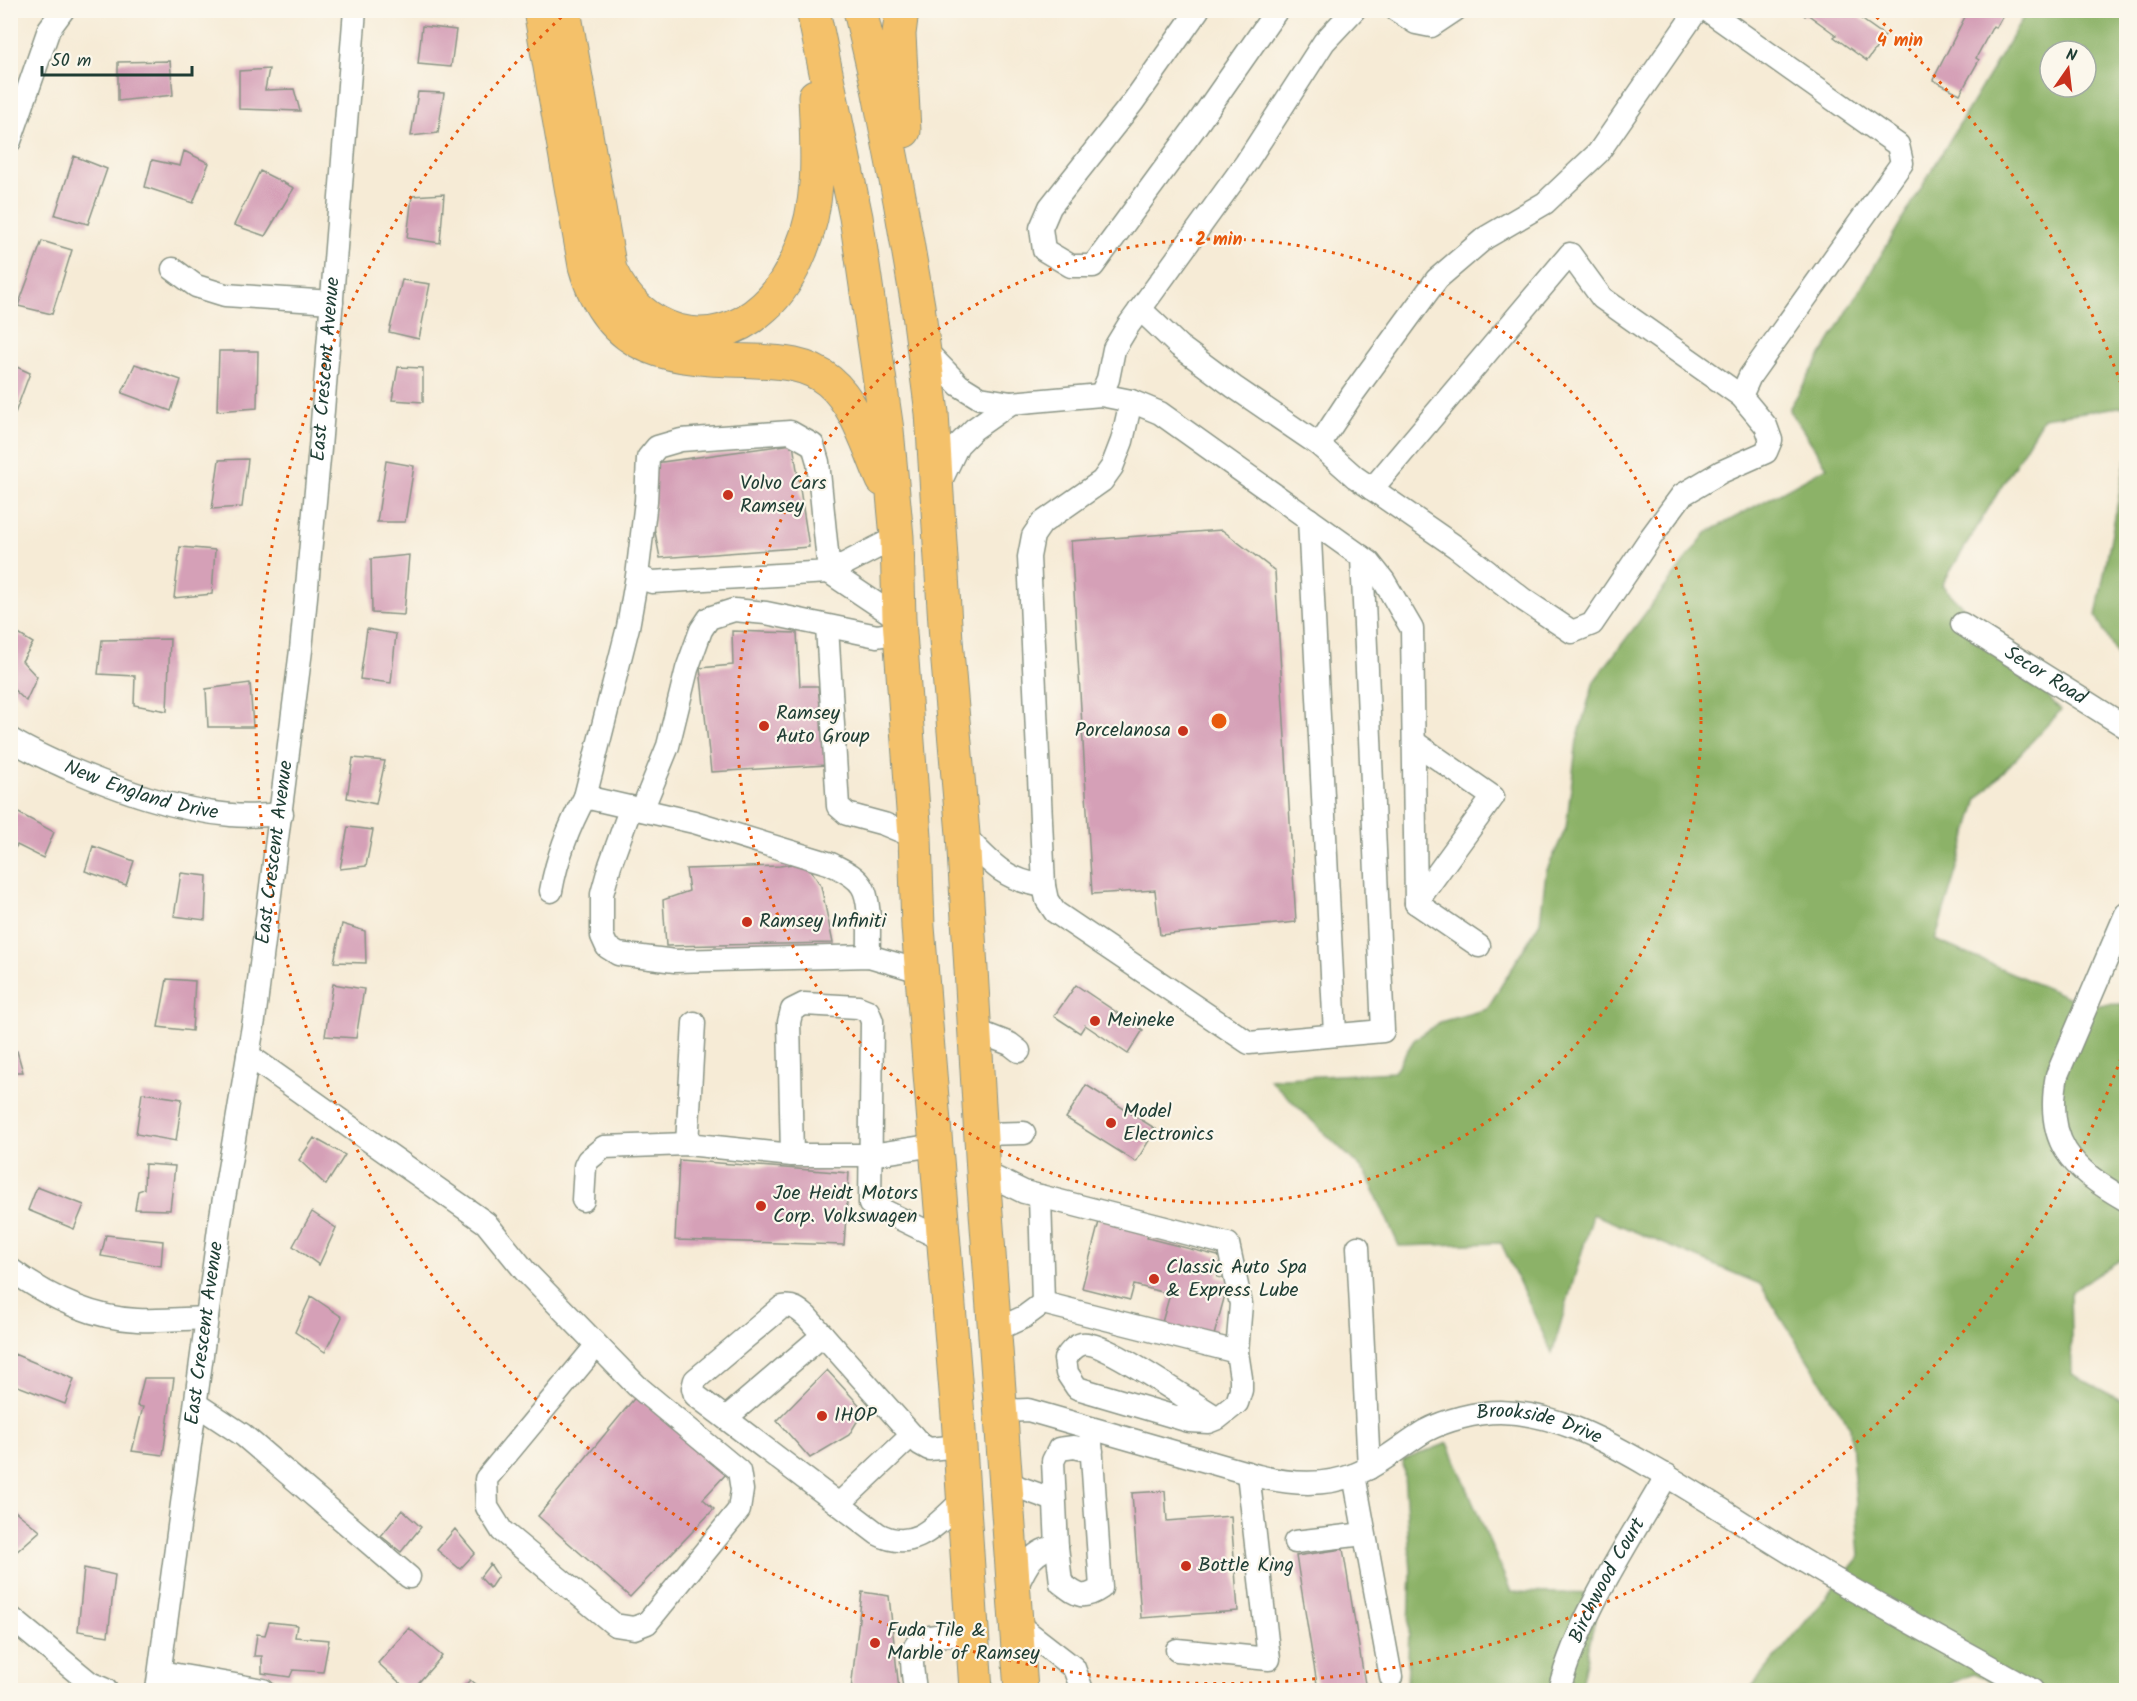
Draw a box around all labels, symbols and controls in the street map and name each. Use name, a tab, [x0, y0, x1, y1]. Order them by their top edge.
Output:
text: 4 min	[1877, 27, 1923, 56]
scale bar	[42, 39, 192, 77]
north arrow	[2038, 39, 2098, 99]
text: N	[2063, 43, 2079, 69]
text: 50 m	[51, 47, 91, 76]
text: 2 min	[1196, 226, 1242, 255]
street label: East Crescent Avenue	[303, 276, 350, 463]
place label: Volvo Cars Ramsey	[740, 468, 827, 523]
marker: Volvo Cars Ramsey	[721, 488, 735, 502]
street label: Secor Road	[1997, 638, 2093, 715]
place label: Ramsey Auto Group	[776, 698, 870, 753]
centre of rings	[1209, 711, 1229, 731]
place label: Porcelanosa	[1075, 715, 1171, 747]
marker: Ramsey Auto Group	[757, 719, 771, 733]
marker: Porcelanosa	[1176, 724, 1190, 738]
street label: New England Drive	[59, 752, 220, 829]
street label: East Crescent Avenue	[248, 759, 303, 946]
place label: Ramsey Infiniti	[759, 906, 887, 938]
marker: Ramsey Infiniti	[740, 915, 754, 929]
place label: Meineke	[1107, 1005, 1175, 1037]
marker: Meineke	[1088, 1014, 1102, 1028]
place label: Model Electronics	[1123, 1096, 1214, 1151]
marker: Model Electronics	[1104, 1116, 1118, 1130]
place label: Joe Heidt Motors Corp. Volkswagen	[773, 1178, 919, 1233]
marker: Joe Heidt Motors Corp. Volkswagen	[754, 1199, 768, 1213]
street label: East Crescent Avenue	[177, 1239, 233, 1427]
place label: Classic Auto Spa & Express Lube	[1166, 1252, 1307, 1307]
marker: Classic Auto Spa & Express Lube	[1147, 1272, 1161, 1286]
street label: Brookside Drive	[1474, 1396, 1607, 1454]
place label: IHOP	[834, 1400, 878, 1432]
marker: IHOP	[815, 1409, 829, 1423]
street label: Birchwood Court	[1561, 1512, 1654, 1648]
place label: Bottle King	[1198, 1550, 1294, 1582]
marker: Bottle King	[1179, 1559, 1193, 1573]
place label: Fuda Tile & Marble of Ramsey	[887, 1615, 1040, 1670]
marker: Fuda Tile & Marble of Ramsey	[868, 1636, 882, 1650]

